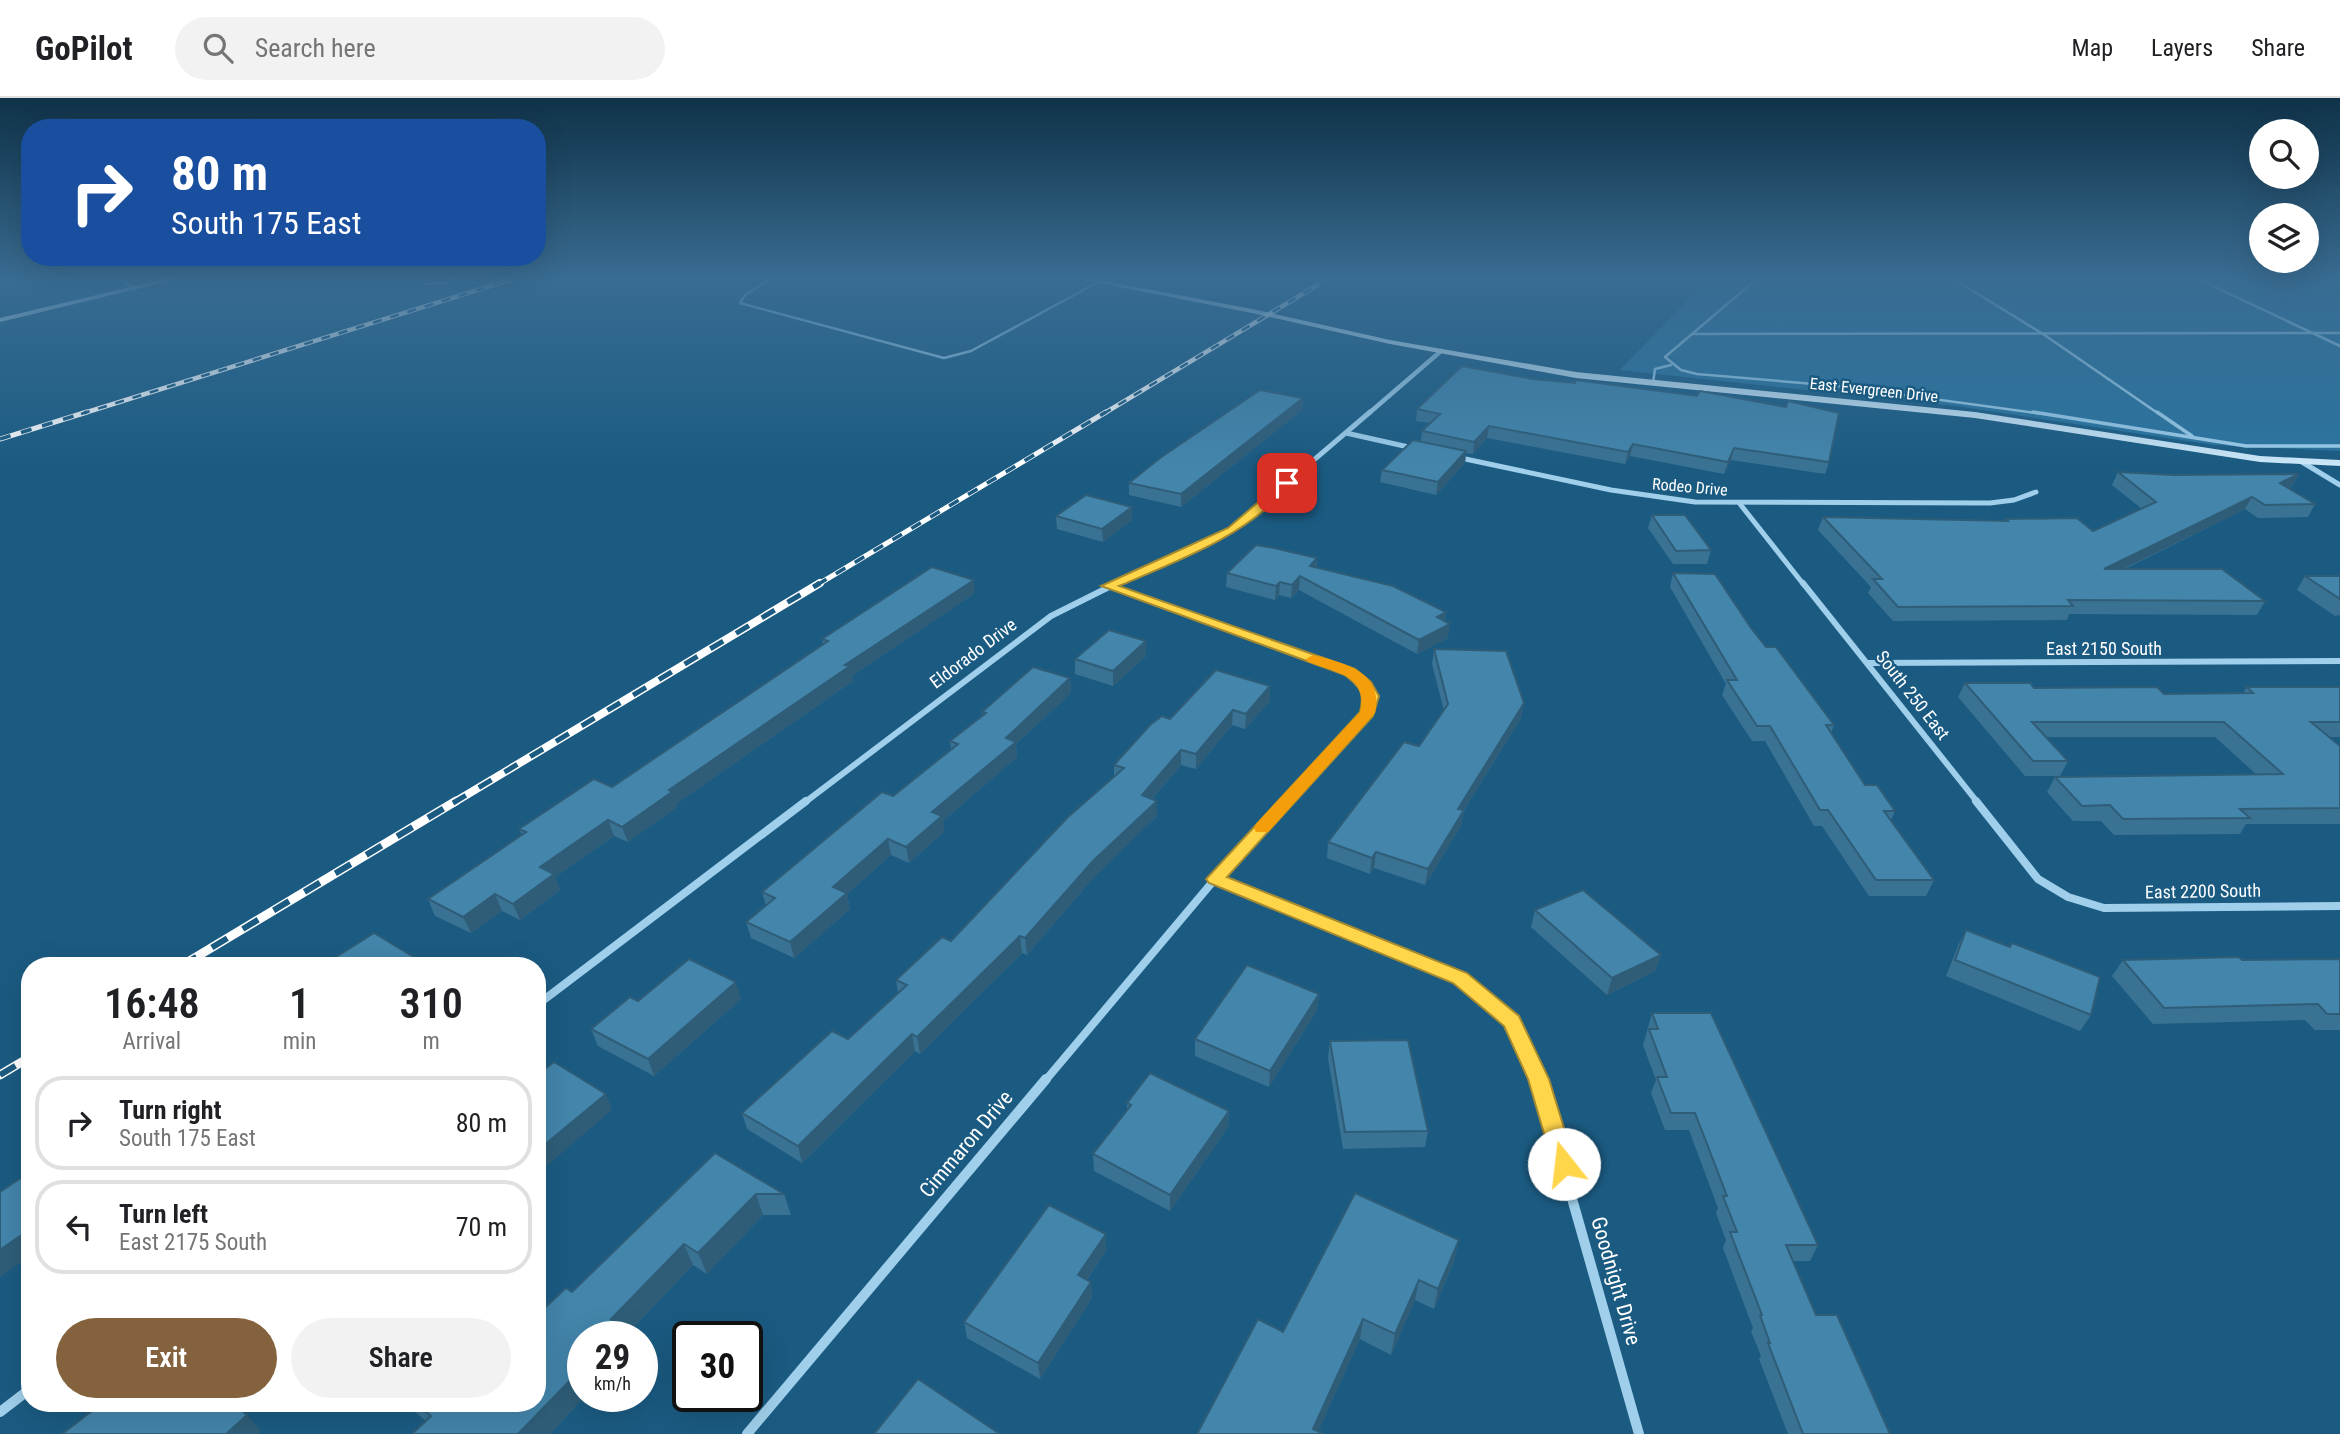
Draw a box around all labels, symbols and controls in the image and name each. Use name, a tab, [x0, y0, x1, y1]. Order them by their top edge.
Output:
search box	[175, 17, 665, 80]
text: GoPilot	[35, 29, 133, 68]
icon: search	[199, 29, 237, 67]
text: Search here	[255, 33, 376, 63]
text: Map	[2072, 34, 2113, 62]
text: Layers	[2151, 34, 2213, 62]
text: Share	[2251, 34, 2305, 62]
map controls	[2249, 119, 2319, 273]
button: search	[2249, 119, 2319, 189]
text: 80 m	[171, 145, 268, 202]
icon: right	[56, 147, 147, 238]
button: layers	[2249, 203, 2319, 273]
text: South 175 East	[171, 204, 361, 242]
street label: East Evergreen Drive	[1809, 374, 1939, 406]
pin	[1257, 453, 1317, 513]
icon: arrive	[1268, 464, 1306, 502]
street label: Rodeo Drive	[1652, 474, 1728, 500]
street label: Eldorado Drive	[926, 614, 1020, 692]
street label: East 2150 South	[2046, 638, 2162, 659]
street label: South 250 East	[1872, 646, 1954, 744]
street label: East 2200 South	[2145, 879, 2261, 903]
text: 16:48	[104, 979, 200, 1028]
text: 1	[289, 979, 310, 1028]
text: 310	[400, 979, 463, 1028]
text: Arrival	[123, 1028, 181, 1055]
text: min	[283, 1028, 316, 1055]
text: m	[423, 1028, 440, 1055]
street label: Cimmaron Drive	[914, 1086, 1018, 1202]
text: Turn right	[119, 1095, 221, 1125]
icon: right	[60, 1104, 98, 1142]
text: 80 m	[456, 1108, 507, 1138]
text: South 175 East	[119, 1125, 256, 1152]
position arrow	[1527, 1127, 1601, 1201]
text: Turn left	[119, 1199, 208, 1229]
icon: left	[60, 1208, 98, 1246]
text: 70 m	[456, 1212, 507, 1242]
street label: Goodnight Drive	[1586, 1214, 1646, 1348]
text: East 2175 South	[119, 1229, 267, 1256]
button: Exit	[56, 1318, 277, 1398]
button: Share	[291, 1318, 511, 1398]
speed limit sign: 30	[672, 1321, 763, 1412]
text: 29	[595, 1337, 630, 1378]
text: km/h	[594, 1373, 631, 1394]

